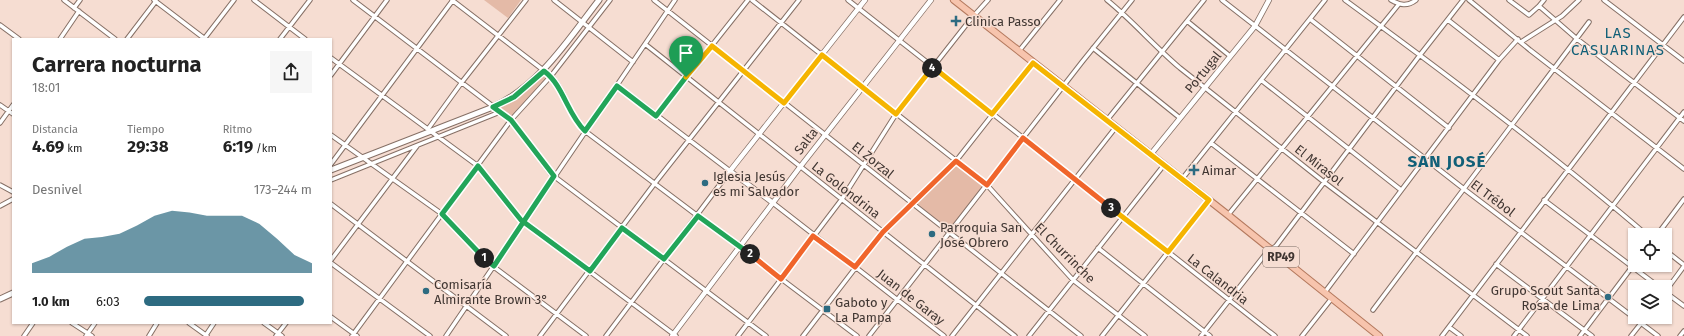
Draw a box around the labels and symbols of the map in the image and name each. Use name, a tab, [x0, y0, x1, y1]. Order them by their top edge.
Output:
place label: Clinica Passo	[965, 14, 1041, 29]
marker: Clinica Passo	[950, 15, 962, 27]
district label: LAS CASUARINAS	[1571, 24, 1665, 59]
pin	[669, 36, 703, 77]
street label: Portugal	[1182, 48, 1224, 96]
pin: 4	[922, 58, 942, 78]
street label: Salta	[791, 125, 821, 157]
street label: El Zorzal	[849, 139, 897, 181]
street label: El Mirasol	[1292, 142, 1346, 189]
district label: SAN JOSÉ	[1408, 151, 1486, 172]
street label: La Golondrina	[809, 159, 883, 221]
place label: Aimar	[1202, 163, 1236, 178]
marker: Aimar	[1189, 165, 1199, 175]
place label: Iglesia Jesús es mi Salvador	[713, 169, 799, 199]
street label: El Trébol	[1468, 177, 1518, 220]
marker: Iglesia Jesús es mi Salvador	[700, 178, 710, 188]
pin: 3	[1101, 198, 1121, 218]
place label: Parroquia San José Obrero	[940, 220, 1022, 250]
street label: El Churrinche	[1032, 220, 1098, 286]
marker: Parroquia San José Obrero	[927, 229, 937, 239]
pin: 2	[740, 244, 760, 264]
road number: RP49	[1263, 247, 1299, 267]
pin: 1	[474, 248, 494, 268]
street label: La Calandria	[1185, 251, 1251, 307]
street label: Juan de Garay	[874, 266, 948, 328]
place label: Comisaría Almirante Brown 3°	[434, 277, 548, 307]
place label: Grupo Scout Santa Rosa de Lima	[1491, 283, 1600, 313]
marker: Comisaría Almirante Brown 3°	[421, 286, 431, 296]
marker: Grupo Scout Santa Rosa de Lima	[1603, 292, 1613, 302]
place label: Gaboto y La Pampa	[835, 295, 892, 325]
marker: Gaboto y La Pampa	[822, 304, 832, 314]

